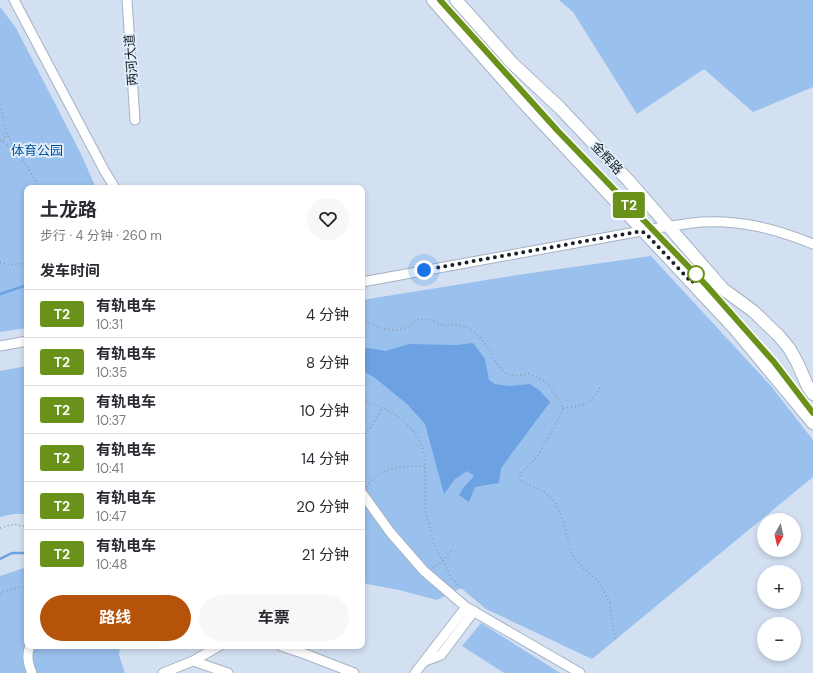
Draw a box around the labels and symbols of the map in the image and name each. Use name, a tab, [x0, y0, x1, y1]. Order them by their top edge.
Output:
street label: 两河大道	[121, 33, 141, 87]
street label: 金辉路	[587, 138, 627, 178]
park label: 体育公园	[11, 142, 63, 159]
line badge: T2	[611, 192, 647, 218]
your location	[414, 260, 434, 280]
unlabelled marker	[687, 265, 705, 283]
north arrow	[757, 513, 801, 557]

